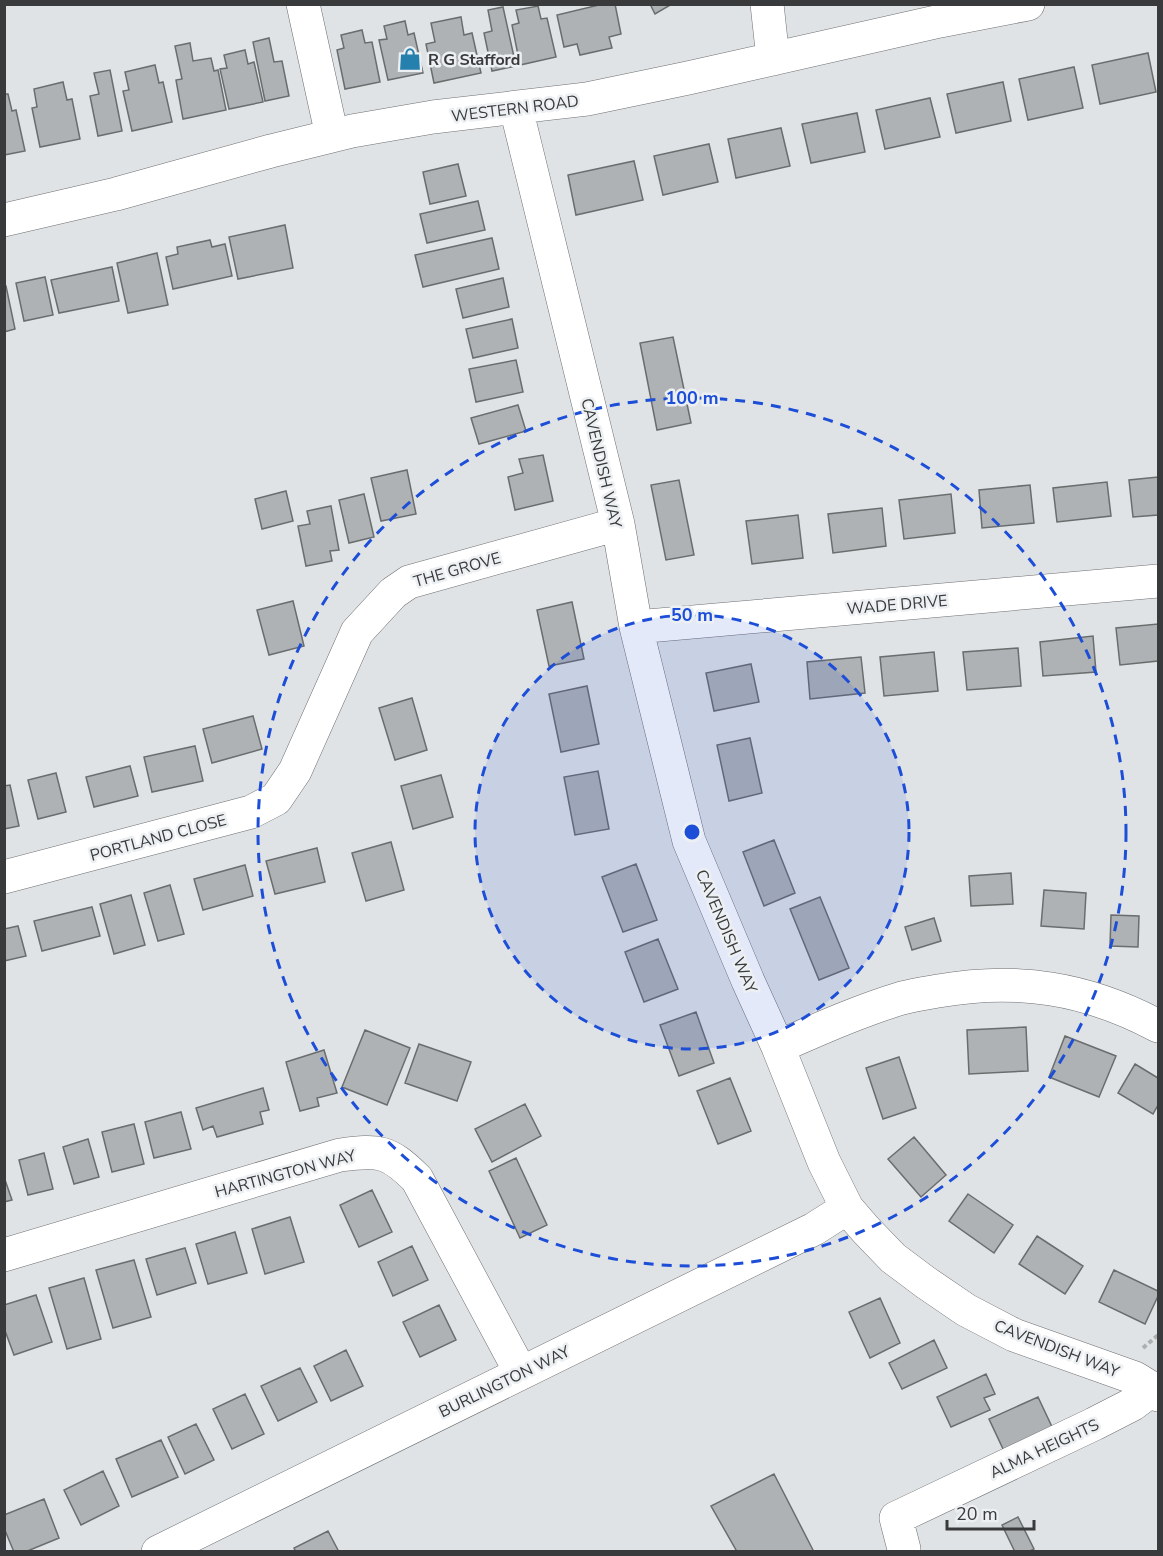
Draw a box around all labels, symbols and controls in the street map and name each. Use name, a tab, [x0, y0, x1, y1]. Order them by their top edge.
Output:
shop icon: R G Stafford	[397, 46, 423, 72]
place label: R G Stafford	[428, 49, 520, 71]
street label: WESTERN ROAD	[450, 90, 580, 128]
text: 100 m	[665, 386, 719, 410]
street label: CAVENDISH WAY	[575, 396, 627, 531]
street label: THE GROVE	[411, 547, 503, 593]
street label: WADE DRIVE	[846, 590, 948, 620]
text: 50 m	[671, 603, 713, 627]
street label: PORTLAND CLOSE	[88, 809, 229, 867]
centre of rings	[682, 822, 702, 842]
street label: CAVENDISH WAY	[690, 866, 762, 997]
street label: HARTINGTON WAY	[212, 1144, 359, 1203]
street label: CAVENDISH WAY	[991, 1315, 1123, 1383]
street label: BURLINGTON WAY	[435, 1340, 574, 1423]
street label: ALMA HEIGHTS	[986, 1414, 1103, 1484]
scale bar	[947, 1493, 1034, 1531]
text: 20 m	[956, 1502, 998, 1526]

